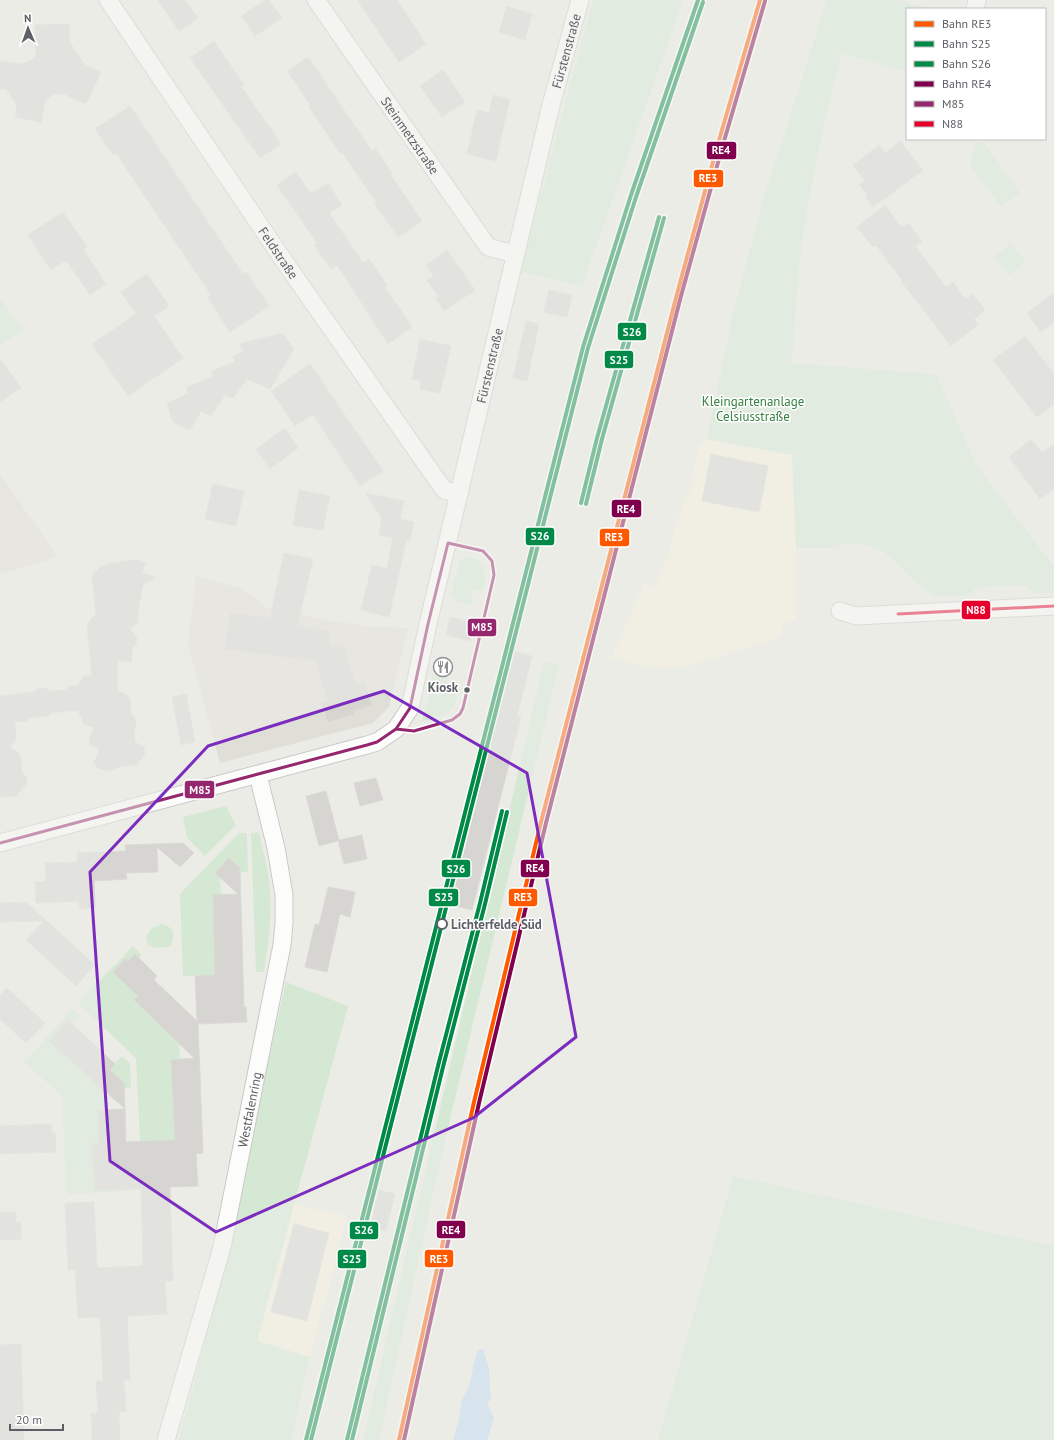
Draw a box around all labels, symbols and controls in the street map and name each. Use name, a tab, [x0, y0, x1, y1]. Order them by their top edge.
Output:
north arrow	[8, 8, 48, 48]
legend	[906, 8, 1046, 140]
text: N	[24, 11, 32, 25]
street label: Fürstenstraße	[548, 12, 584, 90]
text: Bahn RE3	[942, 16, 991, 31]
text: Bahn S25	[942, 36, 991, 51]
text: Bahn S26	[942, 56, 991, 71]
text: Bahn RE4	[942, 76, 992, 91]
street label: Steinmetzstraße	[377, 93, 443, 178]
text: M85	[942, 96, 965, 111]
text: N88	[942, 116, 963, 131]
line badge: RE4	[706, 141, 737, 160]
text: RE4	[712, 143, 731, 157]
line badge: RE3	[693, 169, 724, 188]
text: RE3	[699, 171, 717, 185]
street label: Feldstraße	[255, 224, 302, 282]
line badge: S26	[617, 322, 647, 341]
text: S26	[623, 325, 641, 339]
street label: Fürstenstraße	[472, 326, 506, 405]
line badge: S25	[604, 350, 634, 369]
text: S25	[610, 353, 628, 367]
park label: Kleingartenanlage Celsiusstraße	[702, 393, 804, 425]
line badge: RE4	[611, 499, 642, 518]
text: RE4	[617, 502, 636, 516]
line badge: S26	[525, 527, 555, 546]
line badge: RE3	[599, 528, 630, 547]
text: S26	[531, 529, 549, 543]
text: RE3	[605, 530, 623, 544]
line badge: N88	[961, 600, 991, 620]
text: N88	[966, 603, 986, 617]
line badge: M85	[467, 618, 497, 637]
text: M85	[471, 620, 493, 634]
restaurant icon: Kiosk	[432, 656, 454, 678]
place label: Kiosk	[428, 679, 459, 696]
unlabelled marker	[462, 685, 472, 695]
line badge: M85	[184, 780, 215, 799]
text: M85	[189, 783, 211, 797]
line badge: S26	[441, 859, 471, 878]
line badge: RE4	[520, 859, 550, 878]
text: RE4	[526, 861, 545, 875]
text: S26	[447, 862, 465, 876]
line badge: S25	[428, 888, 459, 907]
line badge: RE3	[508, 888, 538, 907]
text: S25	[435, 890, 453, 904]
text: RE3	[514, 890, 532, 904]
place label: Lichterfelde Süd	[451, 916, 542, 933]
marker: Lichterfelde Süd	[436, 918, 448, 930]
street label: Westfalenring	[233, 1070, 265, 1149]
line badge: RE4	[436, 1220, 466, 1239]
line badge: S26	[349, 1221, 379, 1240]
text: S26	[355, 1223, 373, 1237]
text: RE4	[442, 1223, 461, 1237]
line badge: S25	[337, 1249, 367, 1269]
line badge: RE3	[424, 1249, 454, 1268]
text: S25	[343, 1252, 361, 1266]
text: RE3	[430, 1252, 448, 1266]
scale bar	[10, 1406, 63, 1432]
text: 20 m	[16, 1412, 42, 1427]

